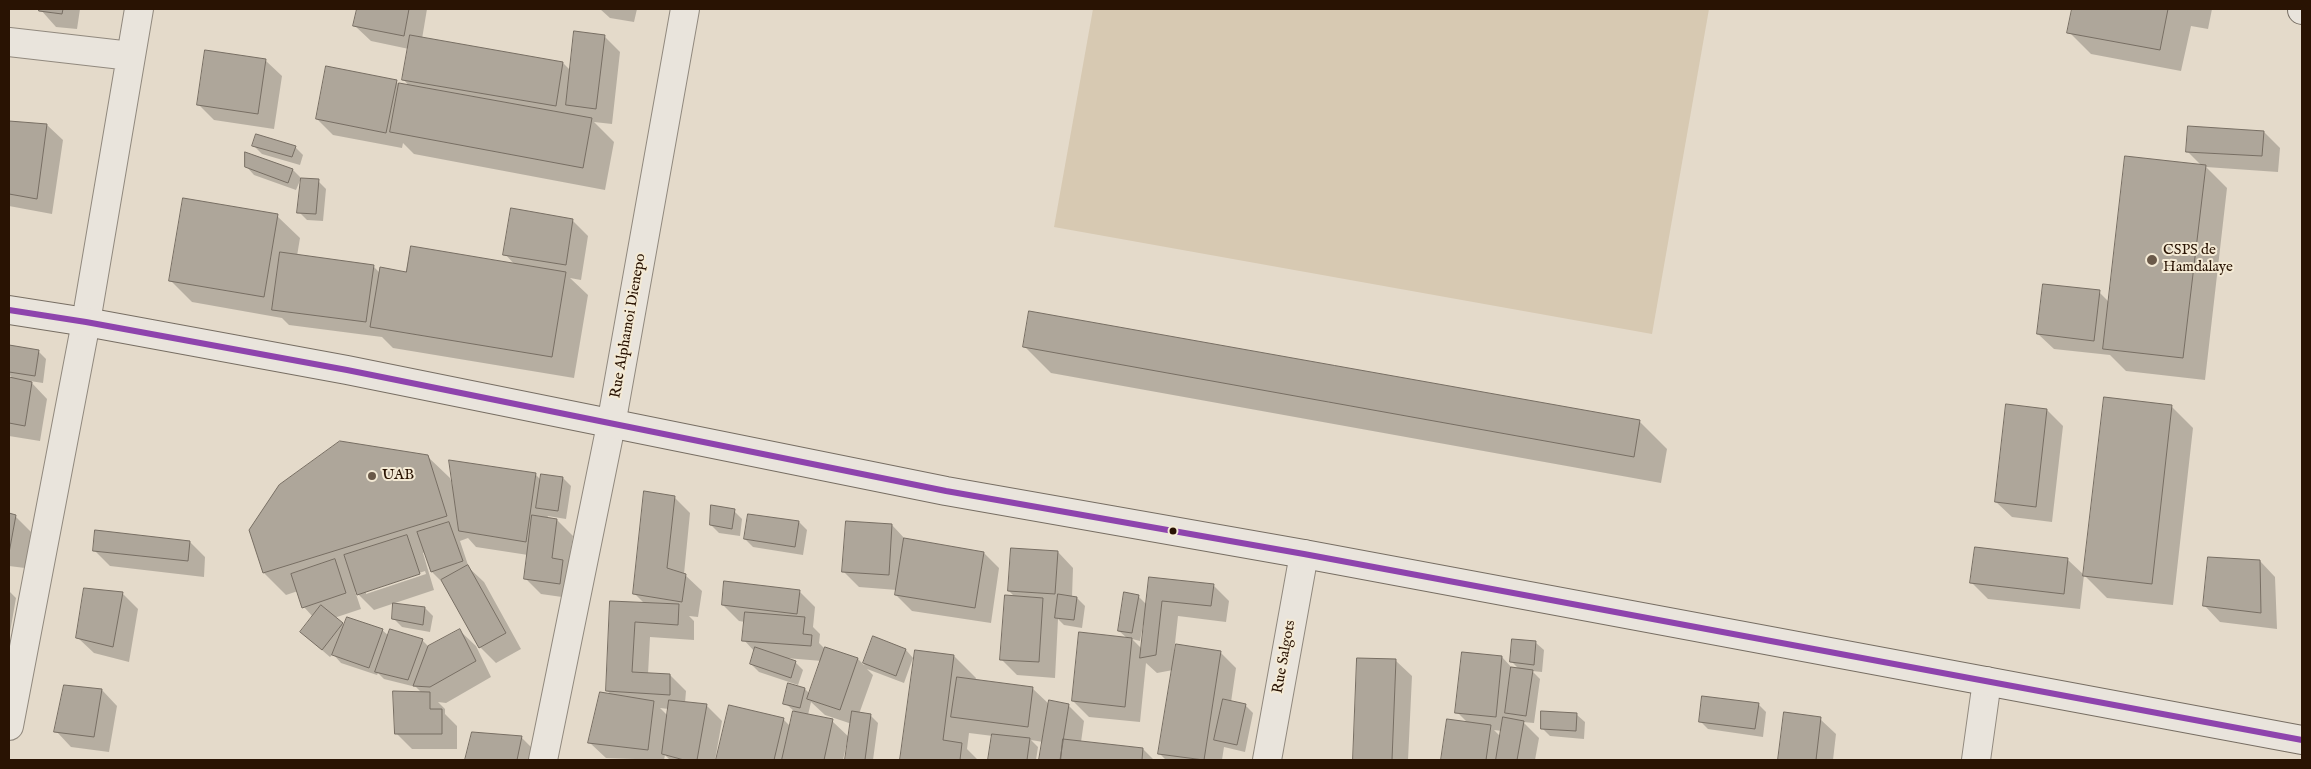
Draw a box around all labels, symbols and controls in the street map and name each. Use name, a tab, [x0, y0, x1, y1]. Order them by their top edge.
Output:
place label: CSPS de Hamdalaye	[2163, 242, 2233, 277]
street label: Rue Alphamoi Dienepo	[607, 252, 651, 400]
marker: CSPS de Hamdalaye	[2145, 253, 2159, 267]
place label: UAB	[382, 467, 414, 485]
marker: UAB	[366, 470, 378, 482]
unlabelled marker	[1168, 526, 1178, 536]
street label: Rue Salgots	[1270, 619, 1300, 695]

